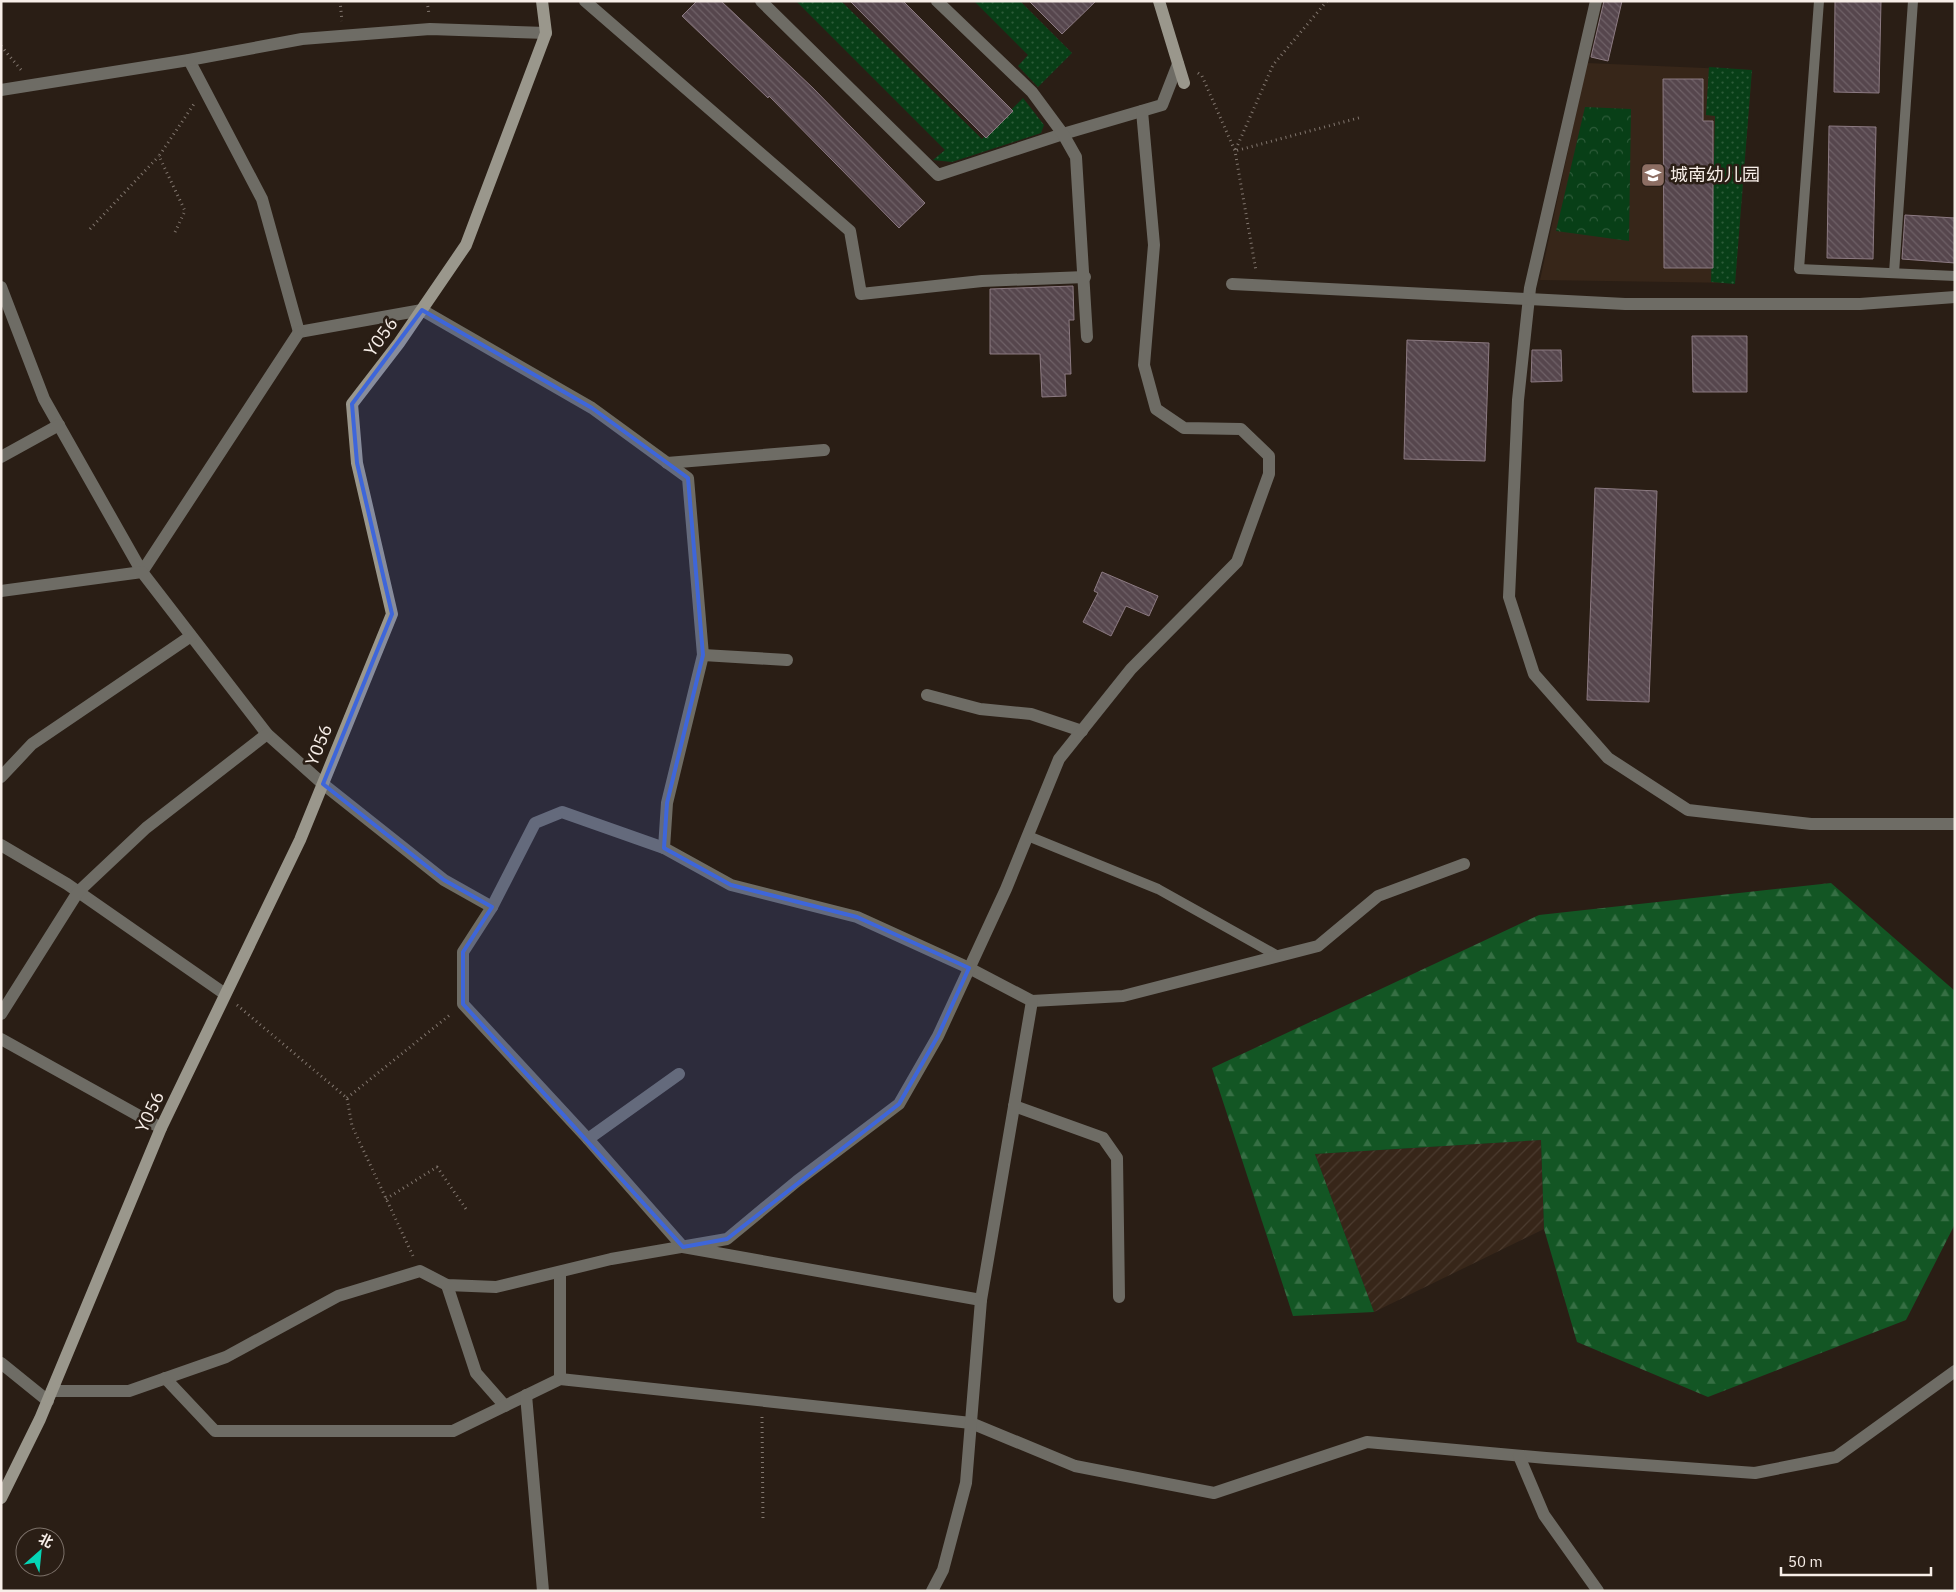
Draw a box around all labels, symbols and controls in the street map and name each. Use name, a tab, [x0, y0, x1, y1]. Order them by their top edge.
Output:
school or university icon: 城南幼儿园	[1640, 162, 1666, 188]
place label: 城南幼儿园	[1670, 163, 1760, 186]
street label: Y056	[359, 313, 403, 361]
street label: Y056	[300, 721, 337, 769]
street label: Y056	[130, 1087, 169, 1136]
north arrow	[15, 1527, 65, 1577]
text: 北	[36, 1529, 56, 1552]
scale bar	[1781, 1544, 1931, 1576]
text: 50 m	[1788, 1552, 1823, 1571]

